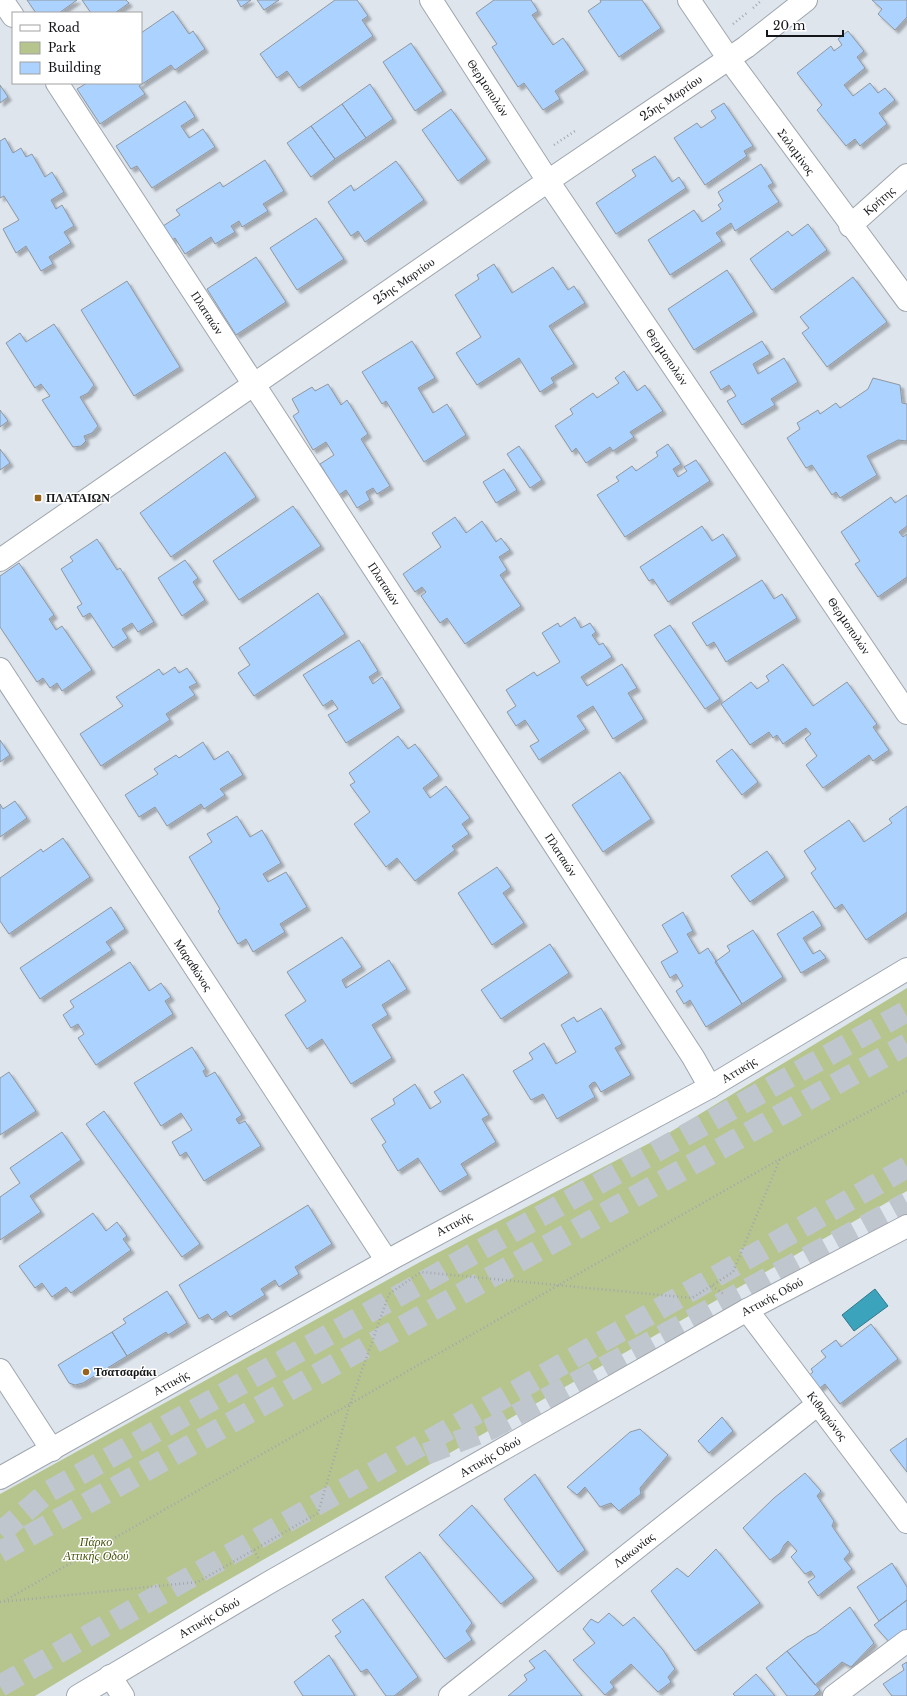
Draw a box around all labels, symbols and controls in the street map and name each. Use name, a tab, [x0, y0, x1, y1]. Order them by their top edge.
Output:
legend	[12, 12, 142, 84]
scale bar	[767, 12, 843, 38]
text: 20 m	[773, 18, 805, 33]
text: Road	[48, 20, 80, 35]
text: Park	[48, 40, 76, 55]
street label: Θερμοπυλών	[464, 56, 513, 120]
text: Building	[48, 60, 102, 75]
street label: 25ης Μαρτίου	[637, 71, 705, 124]
street label: Σαλαμίνος	[775, 126, 818, 178]
street label: Κρήτης	[860, 183, 898, 218]
street label: 25ης Μαρτίου	[370, 254, 437, 307]
street label: Πλαταιών	[188, 288, 227, 338]
street label: Θερμοπυλών	[643, 325, 692, 389]
place label: ΠΛΑΤΑΙΩΝ	[46, 490, 110, 505]
marker: ΠΛΑΤΑΙΩΝ	[33, 493, 43, 503]
street label: Πλαταιών	[365, 559, 404, 609]
street label: Θερμοπυλών	[825, 594, 874, 658]
street label: Πλαταιών	[542, 830, 581, 880]
street label: Μαραθώνος	[171, 936, 216, 994]
street label: Αττικής	[718, 1053, 759, 1086]
street label: Αττικής	[433, 1208, 475, 1239]
street label: Αττικής Οδού	[738, 1274, 805, 1319]
place label: Τσατσαράκι	[94, 1364, 157, 1379]
marker: Τσατσαράκι	[81, 1367, 91, 1377]
street label: Αττικής	[150, 1367, 191, 1398]
street label: Κιθαιρώνος	[804, 1388, 851, 1443]
street label: Αττικής Οδού	[456, 1433, 523, 1480]
street label: Λακωνίας	[610, 1529, 658, 1570]
park label: Πάρκο Αττικής Οδού	[63, 1534, 129, 1563]
street label: Αττικής Οδού	[175, 1594, 242, 1641]

